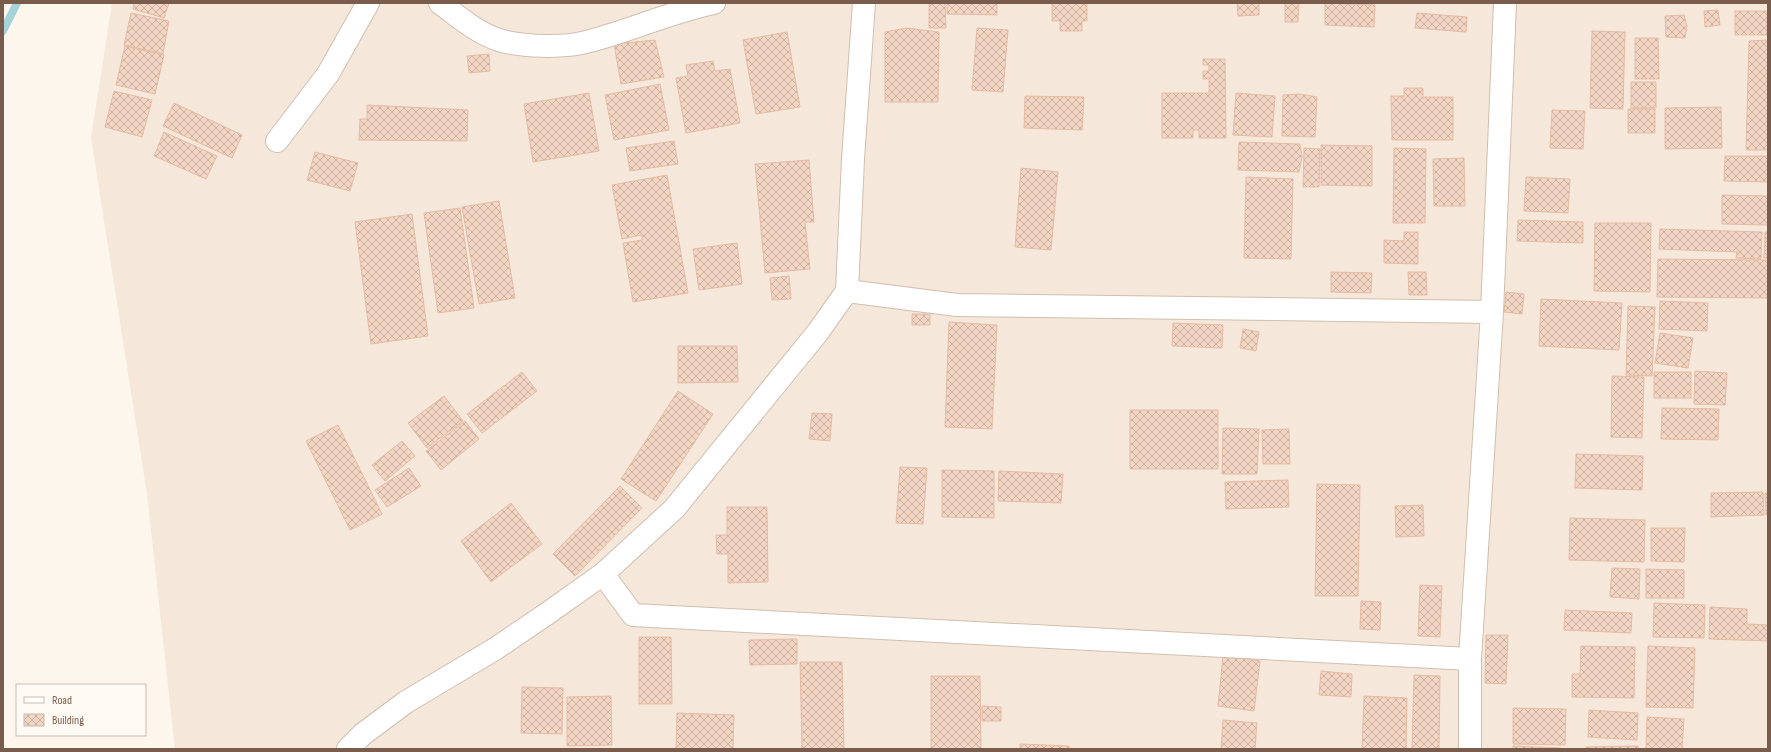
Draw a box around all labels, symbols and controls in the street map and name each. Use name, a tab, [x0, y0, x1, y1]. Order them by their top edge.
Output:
legend	[16, 684, 146, 736]
text: Road	[52, 693, 72, 708]
text: Building	[52, 713, 84, 728]

